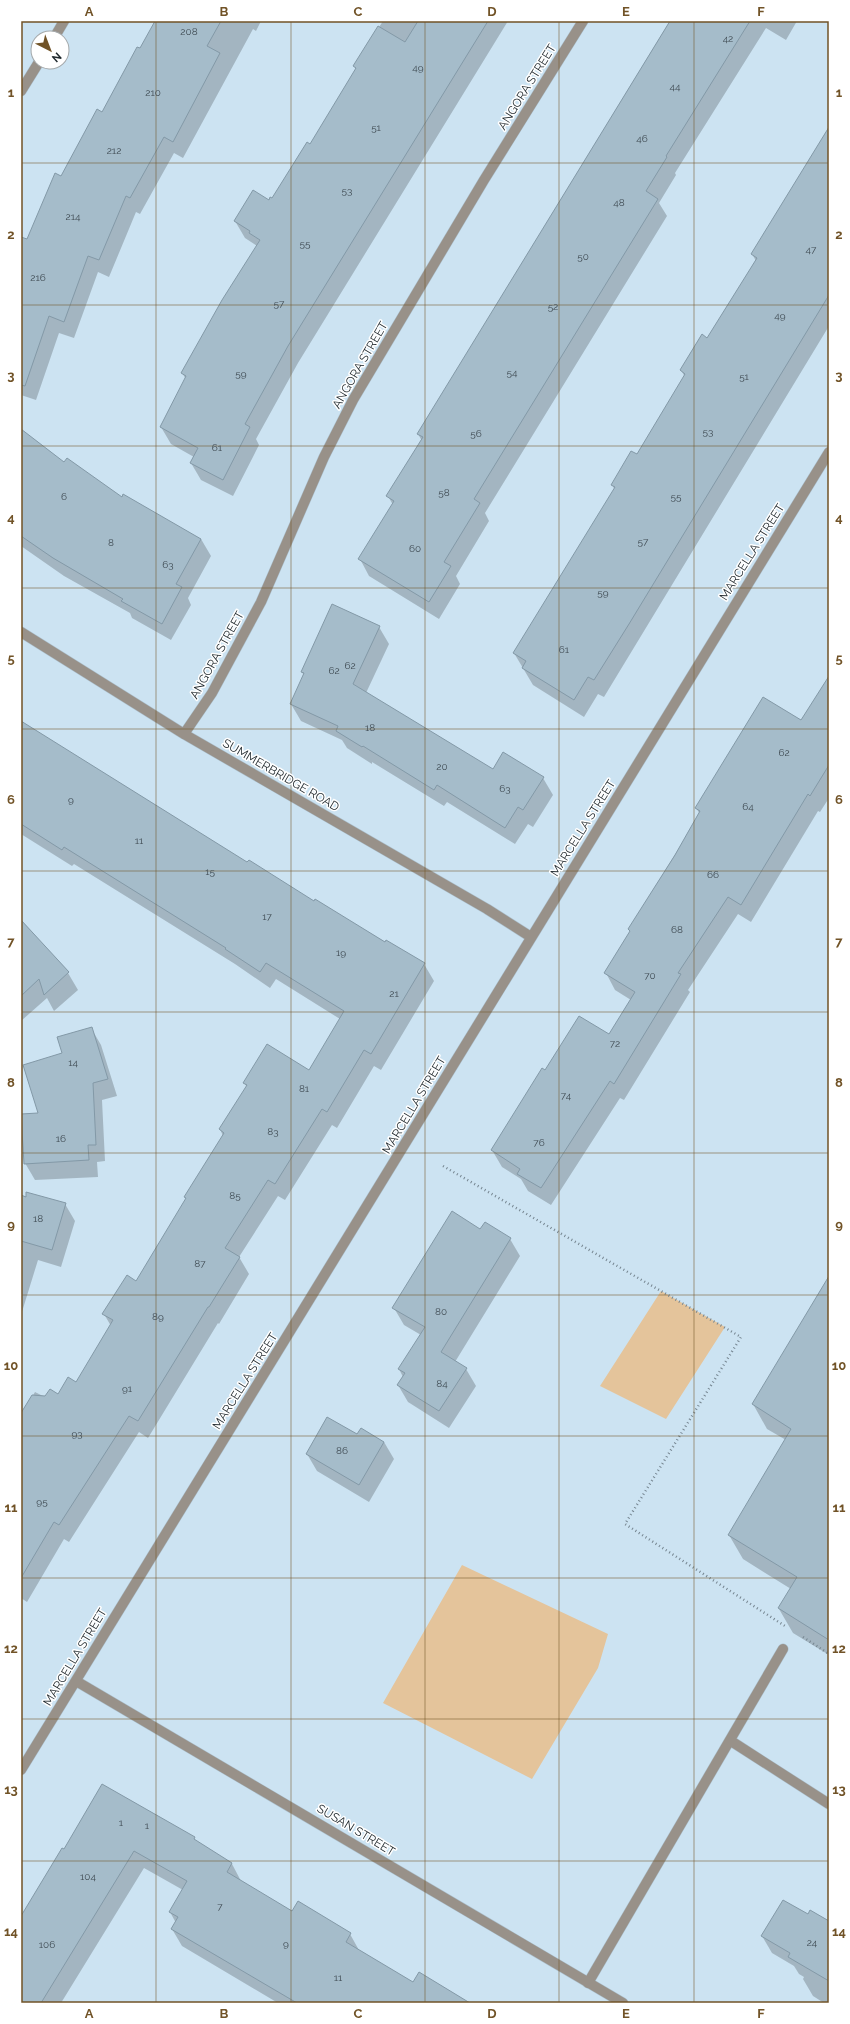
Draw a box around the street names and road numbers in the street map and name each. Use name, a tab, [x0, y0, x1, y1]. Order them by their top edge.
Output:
street label: ANGORA STREET	[495, 41, 559, 132]
street label: ANGORA STREET	[329, 319, 391, 411]
street label: MARCELLA STREET	[717, 501, 788, 603]
street label: ANGORA STREET	[187, 608, 247, 701]
street label: SUMMERBRIDGE ROAD	[220, 736, 342, 814]
street label: MARCELLA STREET	[548, 777, 619, 879]
street label: MARCELLA STREET	[379, 1053, 449, 1156]
street label: MARCELLA STREET	[210, 1330, 281, 1432]
street label: MARCELLA STREET	[40, 1605, 110, 1708]
street label: SUSAN STREET	[315, 1801, 398, 1859]

